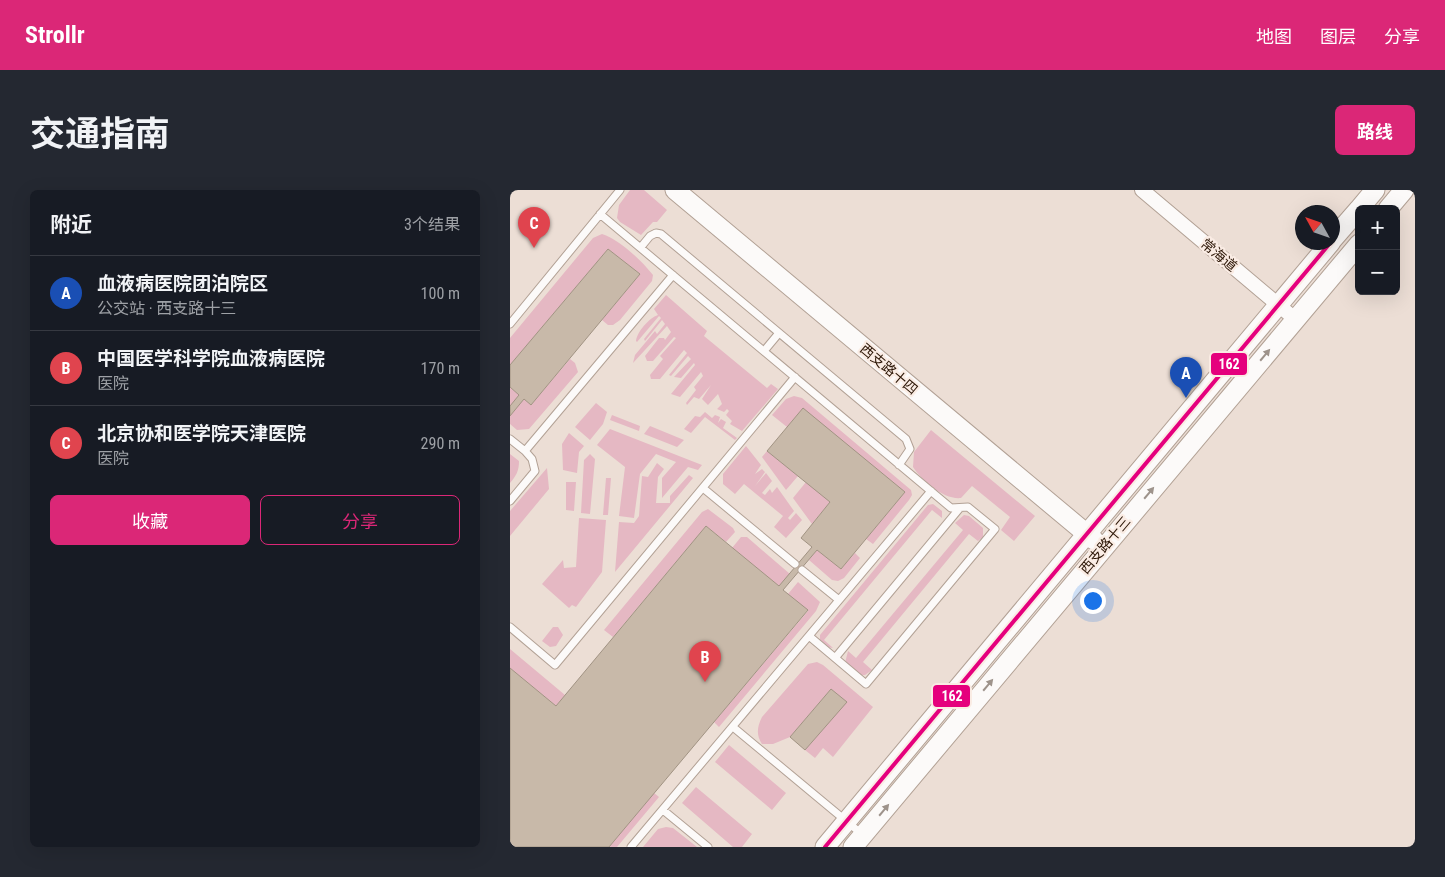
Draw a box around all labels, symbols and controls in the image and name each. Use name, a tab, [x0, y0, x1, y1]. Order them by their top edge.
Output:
text: Strollr	[25, 21, 85, 49]
text: 地图	[1256, 26, 1292, 47]
text: 图层	[1320, 26, 1356, 47]
text: 分享	[1384, 26, 1420, 47]
button: 路线	[1335, 105, 1415, 155]
text: 交通指南	[30, 114, 170, 155]
north arrow	[1295, 205, 1340, 250]
map controls	[1355, 205, 1400, 295]
button: +	[1355, 205, 1400, 250]
pin: C	[518, 207, 550, 248]
text: 附近	[50, 213, 92, 237]
text: 3个结果	[404, 215, 460, 234]
street label: 常海道	[1198, 235, 1240, 275]
button: −	[1355, 250, 1400, 295]
text: 血液病医院团泊院区	[97, 272, 268, 295]
text: A	[61, 284, 71, 303]
text: 100 m	[421, 284, 460, 303]
text: 公交站 · 西支路十三	[97, 299, 236, 318]
street label: 西支路十四	[857, 340, 921, 398]
text: 中国医学科学院血液病医院	[97, 347, 325, 370]
one-way arrow	[1259, 350, 1271, 362]
line badge: 162	[1210, 352, 1248, 376]
text: 162	[1218, 356, 1240, 372]
pin: A	[1170, 357, 1202, 398]
text: B	[62, 359, 70, 378]
text: 170 m	[421, 359, 460, 378]
text: 医院	[97, 374, 129, 393]
text: 北京协和医学院天津医院	[97, 422, 306, 445]
text: C	[61, 434, 71, 453]
text: 290 m	[421, 434, 460, 453]
text: 医院	[97, 449, 129, 468]
one-way arrow	[1143, 487, 1154, 499]
button: 收藏	[50, 495, 250, 545]
button: 分享	[260, 495, 460, 545]
street label: 西支路十三	[1076, 513, 1134, 577]
your location	[1080, 588, 1106, 614]
pin: B	[689, 641, 721, 682]
one-way arrow	[983, 678, 994, 691]
line badge: 162	[932, 684, 971, 708]
text: 162	[941, 688, 963, 704]
one-way arrow	[879, 803, 890, 816]

